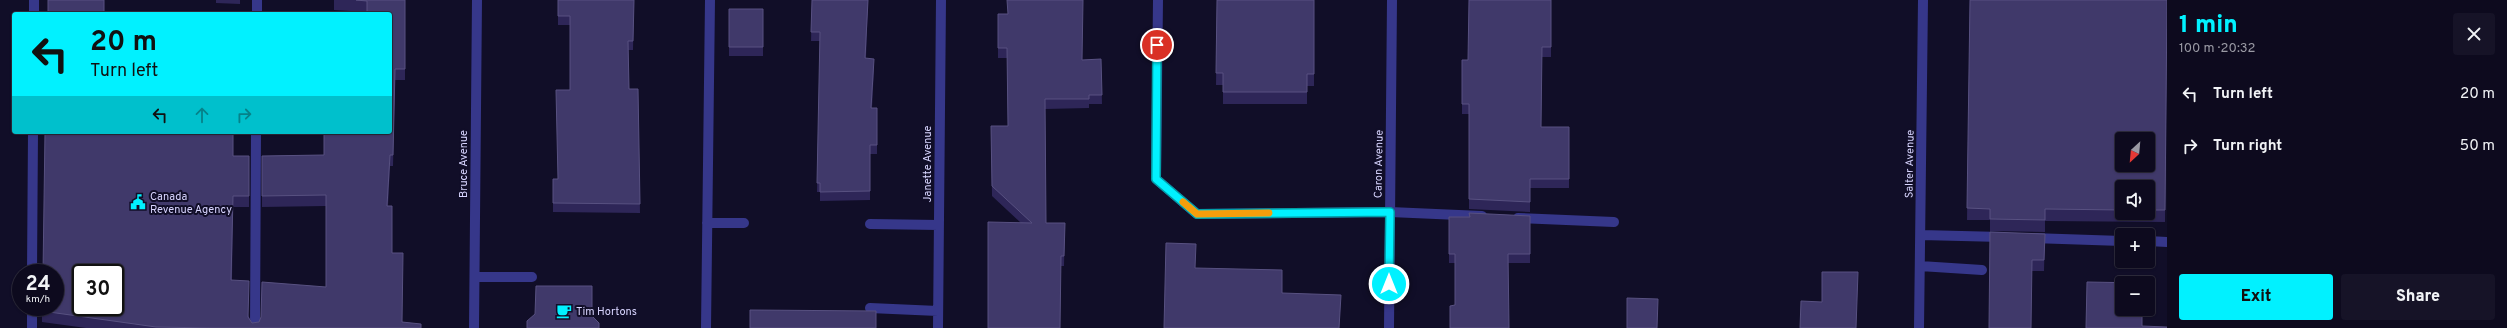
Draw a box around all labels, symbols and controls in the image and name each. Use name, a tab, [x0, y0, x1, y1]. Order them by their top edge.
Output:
text: 1 min	[2179, 11, 2238, 41]
button: close	[2453, 13, 2495, 55]
text: 20 m	[90, 25, 157, 61]
icon: left	[24, 28, 76, 80]
pin	[1140, 28, 1174, 62]
icon: arrive	[1146, 34, 1168, 56]
text: 100 m · 20:32	[2179, 41, 2255, 57]
text: Turn left	[90, 60, 158, 83]
icon: left	[2179, 83, 2201, 105]
text: Turn left	[2213, 85, 2273, 104]
text: 20 m	[2460, 85, 2495, 104]
icon: left	[149, 104, 171, 126]
icon: ahead	[191, 104, 213, 126]
icon: right	[233, 104, 255, 126]
street label: Janette Avenue	[921, 125, 935, 202]
street label: Bruce Avenue	[457, 130, 471, 198]
street label: Caron Avenue	[1371, 130, 1387, 198]
street label: Salter Avenue	[1902, 130, 1918, 198]
north arrow	[2115, 132, 2155, 172]
map controls	[2115, 132, 2155, 316]
icon: right	[2179, 135, 2201, 157]
text: Turn right	[2213, 137, 2282, 156]
text: 50 m	[2460, 137, 2495, 156]
button: sound	[2115, 180, 2155, 220]
place label: Canada Revenue Agency	[150, 190, 232, 217]
public building icon: Canada Revenue Agency	[129, 193, 147, 211]
button: +	[2115, 228, 2155, 268]
position arrow	[1368, 263, 1410, 305]
speed limit sign: 30	[72, 264, 124, 316]
text: 24	[25, 272, 51, 298]
button: Exit	[2179, 274, 2333, 320]
button: Share	[2341, 274, 2495, 320]
button: −	[2115, 276, 2155, 316]
text: km/h	[26, 293, 50, 306]
cafe icon: Tim Hortons	[555, 302, 573, 320]
place label: Tim Hortons	[576, 305, 637, 319]

